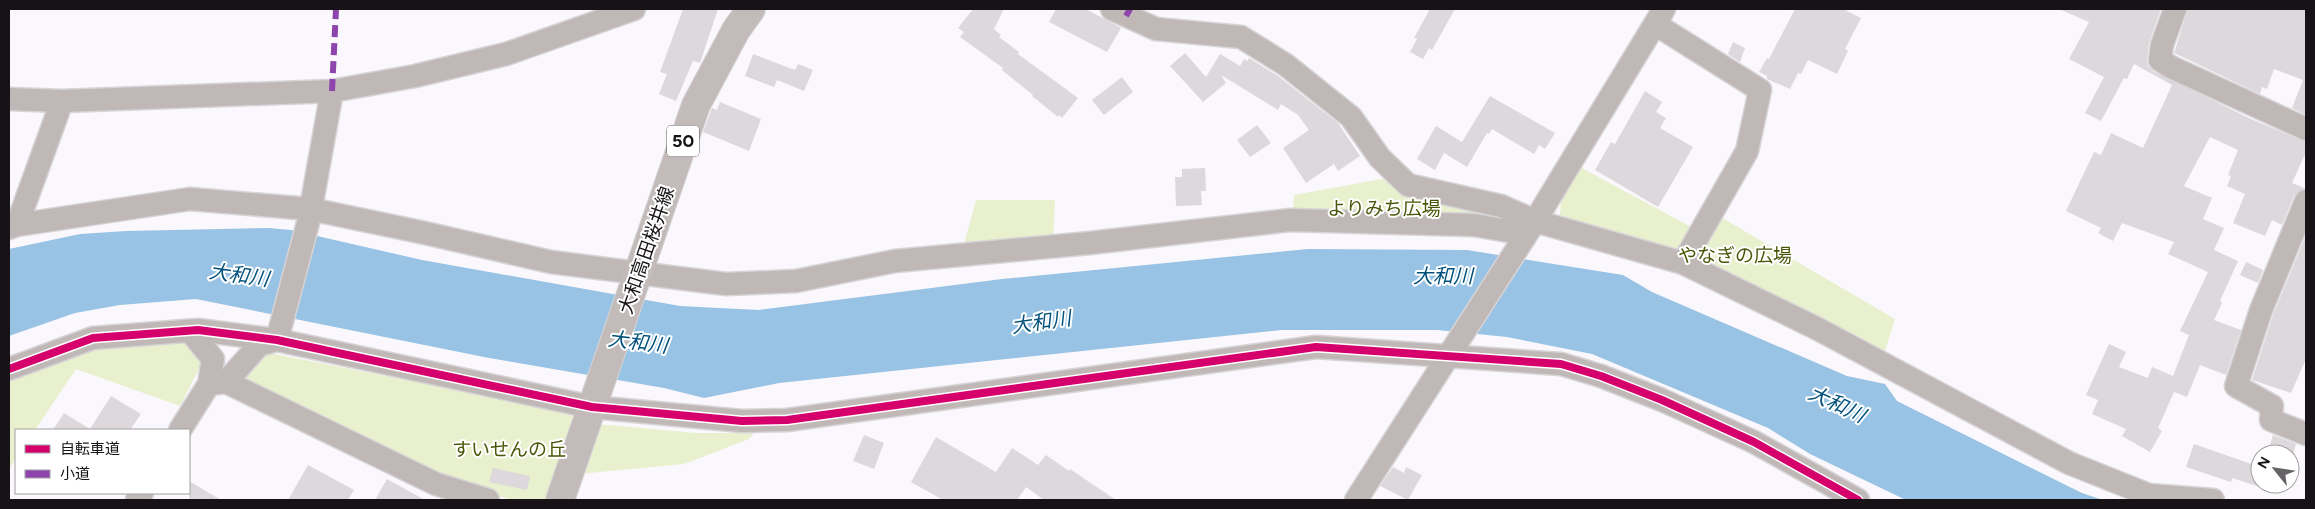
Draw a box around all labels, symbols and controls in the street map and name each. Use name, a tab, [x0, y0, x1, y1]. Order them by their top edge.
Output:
road number: 50	[667, 125, 699, 156]
street label: 大和高田桜井線	[614, 184, 679, 317]
park label: よりみち広場	[1327, 197, 1441, 220]
park label: やなぎの広場	[1678, 244, 1792, 267]
water label: 大和川	[208, 259, 272, 291]
water label: 大和川	[1413, 264, 1475, 288]
water label: 大和川	[1010, 306, 1074, 338]
water label: 大和川	[607, 326, 671, 358]
water label: 大和川	[1805, 380, 1871, 428]
legend	[15, 429, 190, 494]
park label: すいせんの丘	[452, 438, 566, 461]
text: 自転車道	[60, 440, 120, 458]
north arrow	[2250, 444, 2300, 494]
text: N	[2254, 454, 2274, 472]
text: 小道	[60, 465, 90, 483]

